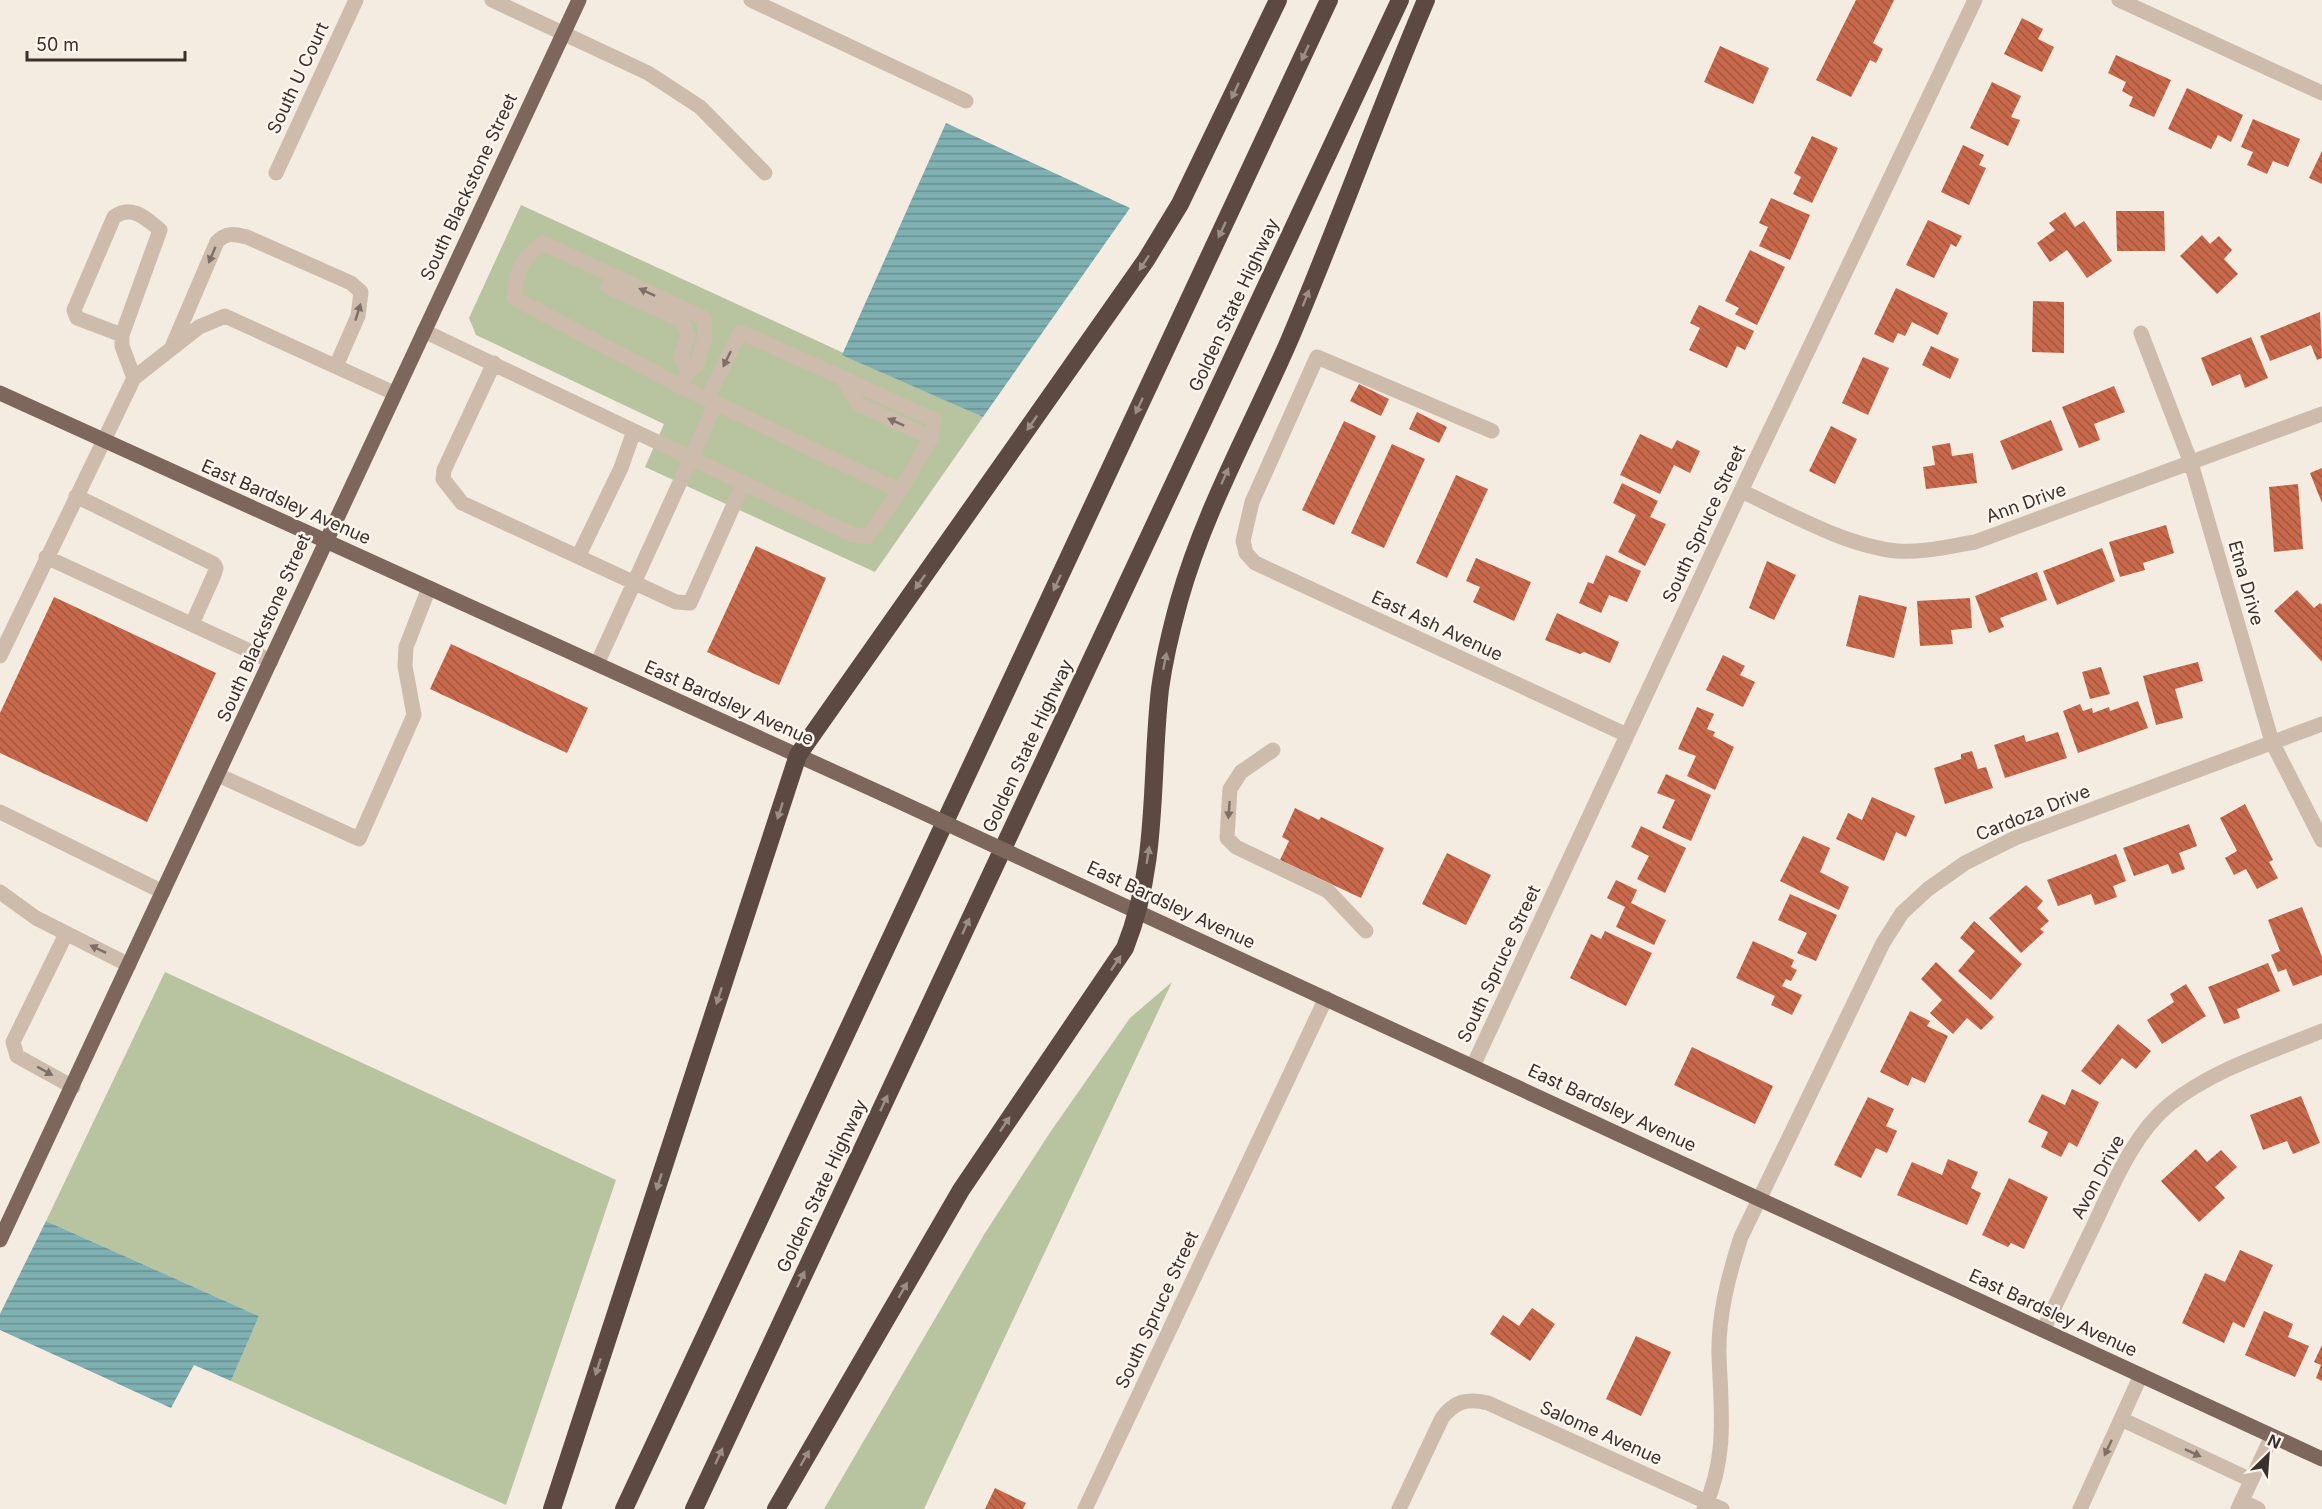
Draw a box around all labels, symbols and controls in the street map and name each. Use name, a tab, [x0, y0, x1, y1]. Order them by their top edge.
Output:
street label: South U Court	[263, 19, 333, 137]
scale bar	[27, 24, 184, 62]
text: 50 m	[36, 34, 79, 55]
one-way arrow	[1299, 44, 1309, 62]
one-way arrow	[1231, 82, 1240, 99]
street label: South Blackstone Street	[416, 90, 521, 284]
street label: Golden State Highway	[1184, 215, 1283, 395]
one-way arrow	[1217, 221, 1227, 239]
one-way arrow	[207, 246, 216, 264]
one-way arrow	[1138, 254, 1149, 271]
one-way arrow	[639, 287, 656, 296]
one-way arrow	[1301, 289, 1311, 307]
one-way arrow	[354, 303, 363, 321]
one-way arrow	[722, 351, 731, 368]
one-way arrow	[1135, 398, 1144, 415]
one-way arrow	[1026, 414, 1038, 430]
one-way arrow	[887, 417, 905, 427]
street label: South Spruce Street	[1658, 442, 1749, 606]
street label: East Bardsley Avenue	[198, 455, 374, 548]
one-way arrow	[1221, 467, 1230, 484]
street label: Ann Drive	[1983, 478, 2069, 527]
street label: South Blackstone Street	[212, 530, 315, 725]
street label: Etna Drive	[2224, 538, 2269, 628]
one-way arrow	[914, 574, 926, 590]
one-way arrow	[1052, 574, 1061, 591]
street label: East Ash Avenue	[1368, 586, 1506, 665]
one-way arrow	[1161, 651, 1170, 670]
street label: East Bardsley Avenue	[641, 656, 817, 749]
street label: Golden State Highway	[978, 656, 1077, 836]
street label: Cardoza Drive	[1973, 780, 2093, 845]
one-way arrow	[1224, 800, 1233, 819]
one-way arrow	[775, 802, 784, 820]
one-way arrow	[1144, 845, 1153, 864]
street label: East Bardsley Avenue	[1084, 856, 1259, 953]
street label: South Spruce Street	[1453, 882, 1544, 1046]
one-way arrow	[962, 918, 971, 935]
one-way arrow	[89, 945, 106, 954]
one-way arrow	[1110, 955, 1121, 971]
one-way arrow	[714, 987, 724, 1005]
street label: East Bardsley Avenue	[1525, 1059, 1700, 1156]
one-way arrow	[36, 1066, 53, 1076]
one-way arrow	[879, 1094, 888, 1111]
street label: Golden State Highway	[772, 1096, 871, 1276]
one-way arrow	[1000, 1116, 1011, 1132]
street label: Avon Drive	[2067, 1131, 2128, 1222]
one-way arrow	[654, 1173, 663, 1191]
street label: South Spruce Street	[1111, 1228, 1202, 1392]
street label: East Bardsley Avenue	[1966, 1264, 2141, 1361]
one-way arrow	[797, 1271, 806, 1288]
one-way arrow	[898, 1281, 908, 1298]
one-way arrow	[593, 1358, 603, 1376]
street label: Salome Avenue	[1537, 1396, 1665, 1469]
north arrow	[2238, 1425, 2298, 1485]
text: N	[2265, 1430, 2284, 1453]
one-way arrow	[2103, 1439, 2113, 1457]
one-way arrow	[714, 1447, 724, 1465]
one-way arrow	[2184, 1449, 2202, 1459]
one-way arrow	[800, 1450, 811, 1466]

